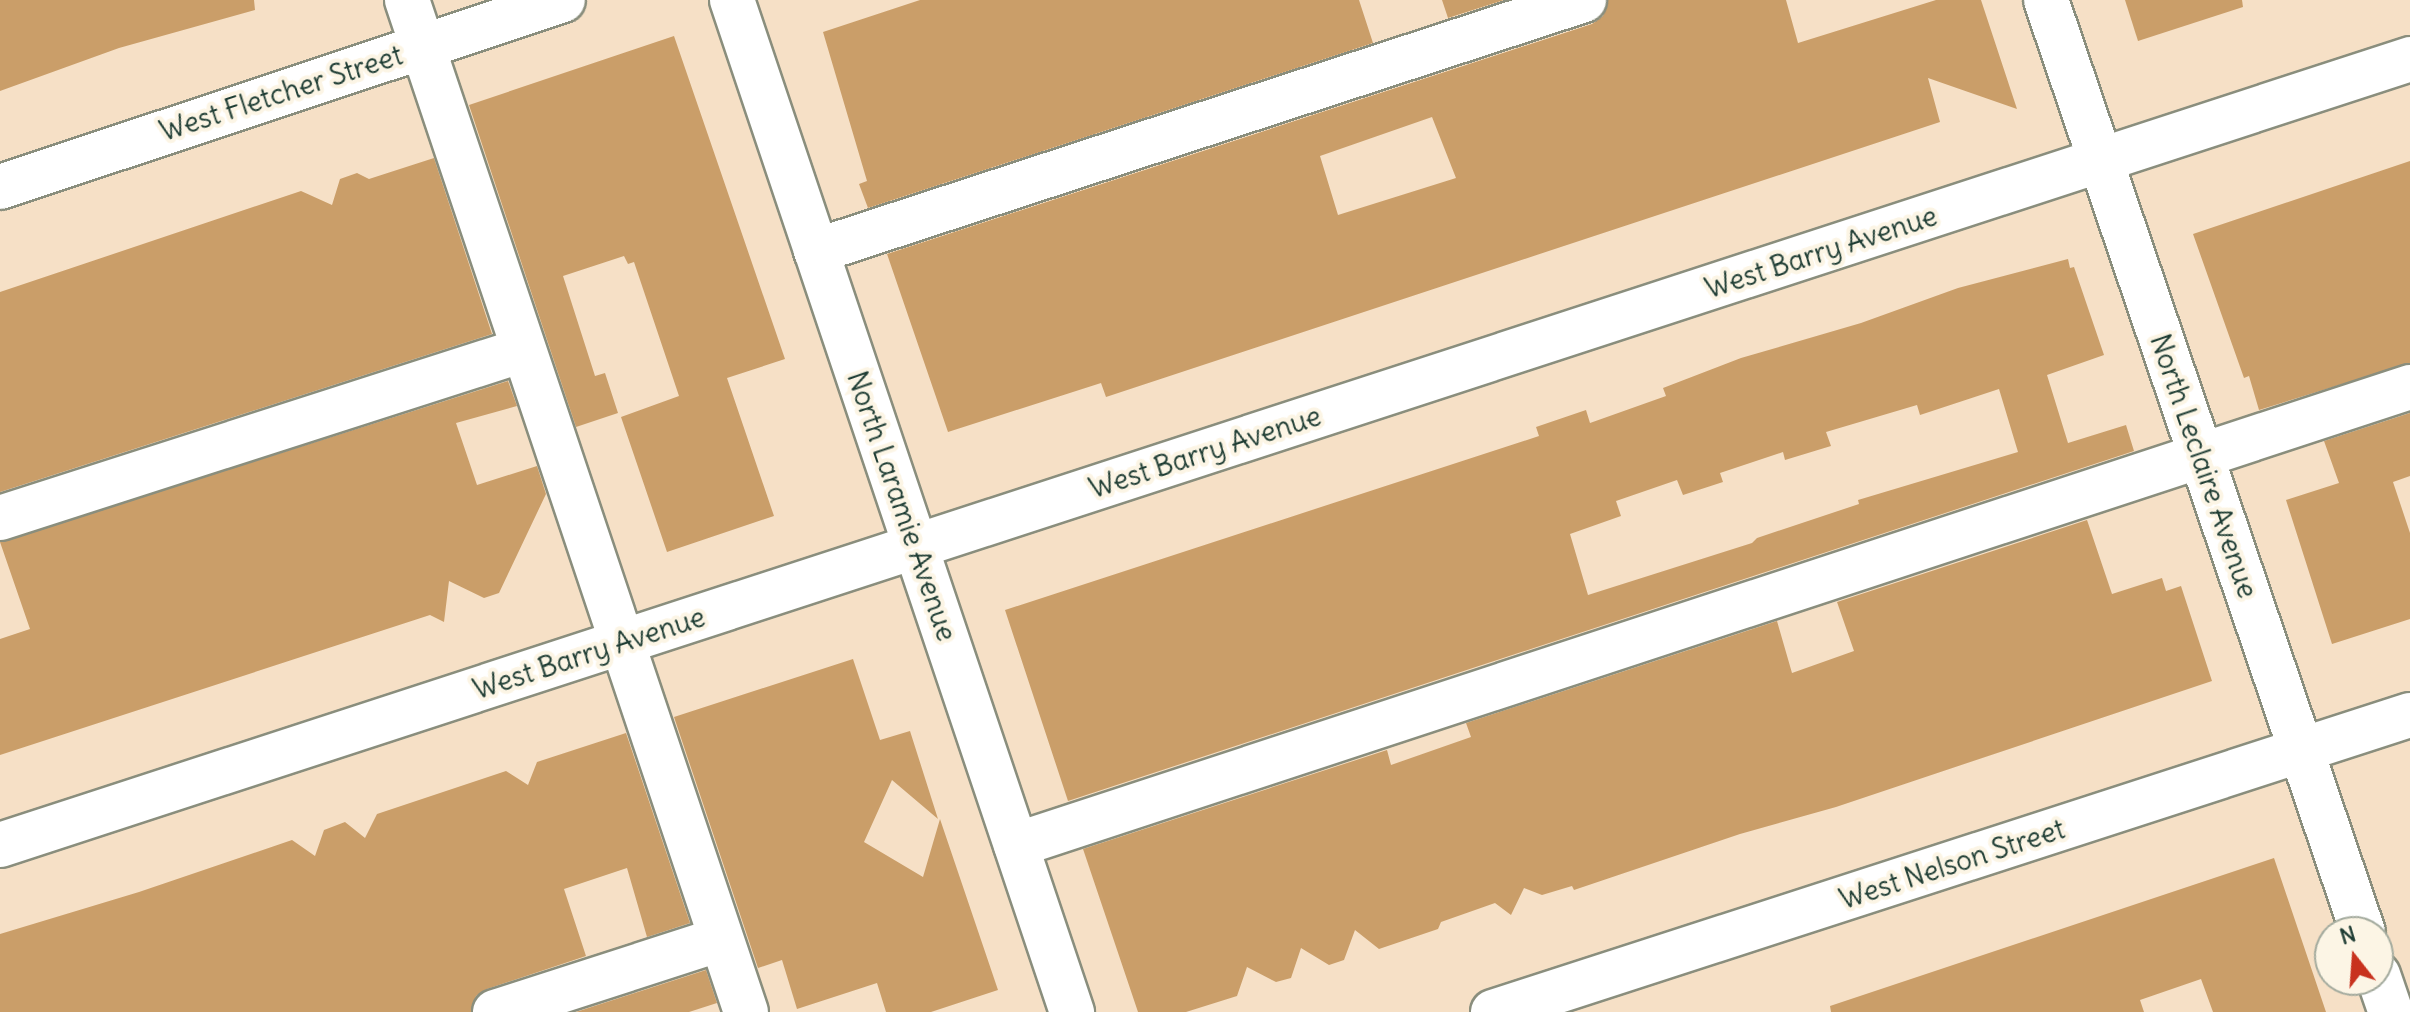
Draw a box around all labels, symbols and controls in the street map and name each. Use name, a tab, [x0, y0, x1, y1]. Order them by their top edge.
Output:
street label: West Fletcher Street	[155, 38, 407, 148]
street label: West Barry Avenue	[1701, 199, 1941, 305]
street label: North Leclaire Avenue	[2143, 330, 2265, 602]
street label: North Laramie Avenue	[840, 367, 964, 645]
street label: West Barry Avenue	[1085, 399, 1325, 505]
street label: West Barry Avenue	[469, 600, 709, 706]
street label: West Nelson Street	[1835, 812, 2069, 916]
north arrow	[2314, 916, 2394, 996]
text: N	[2336, 919, 2359, 951]

